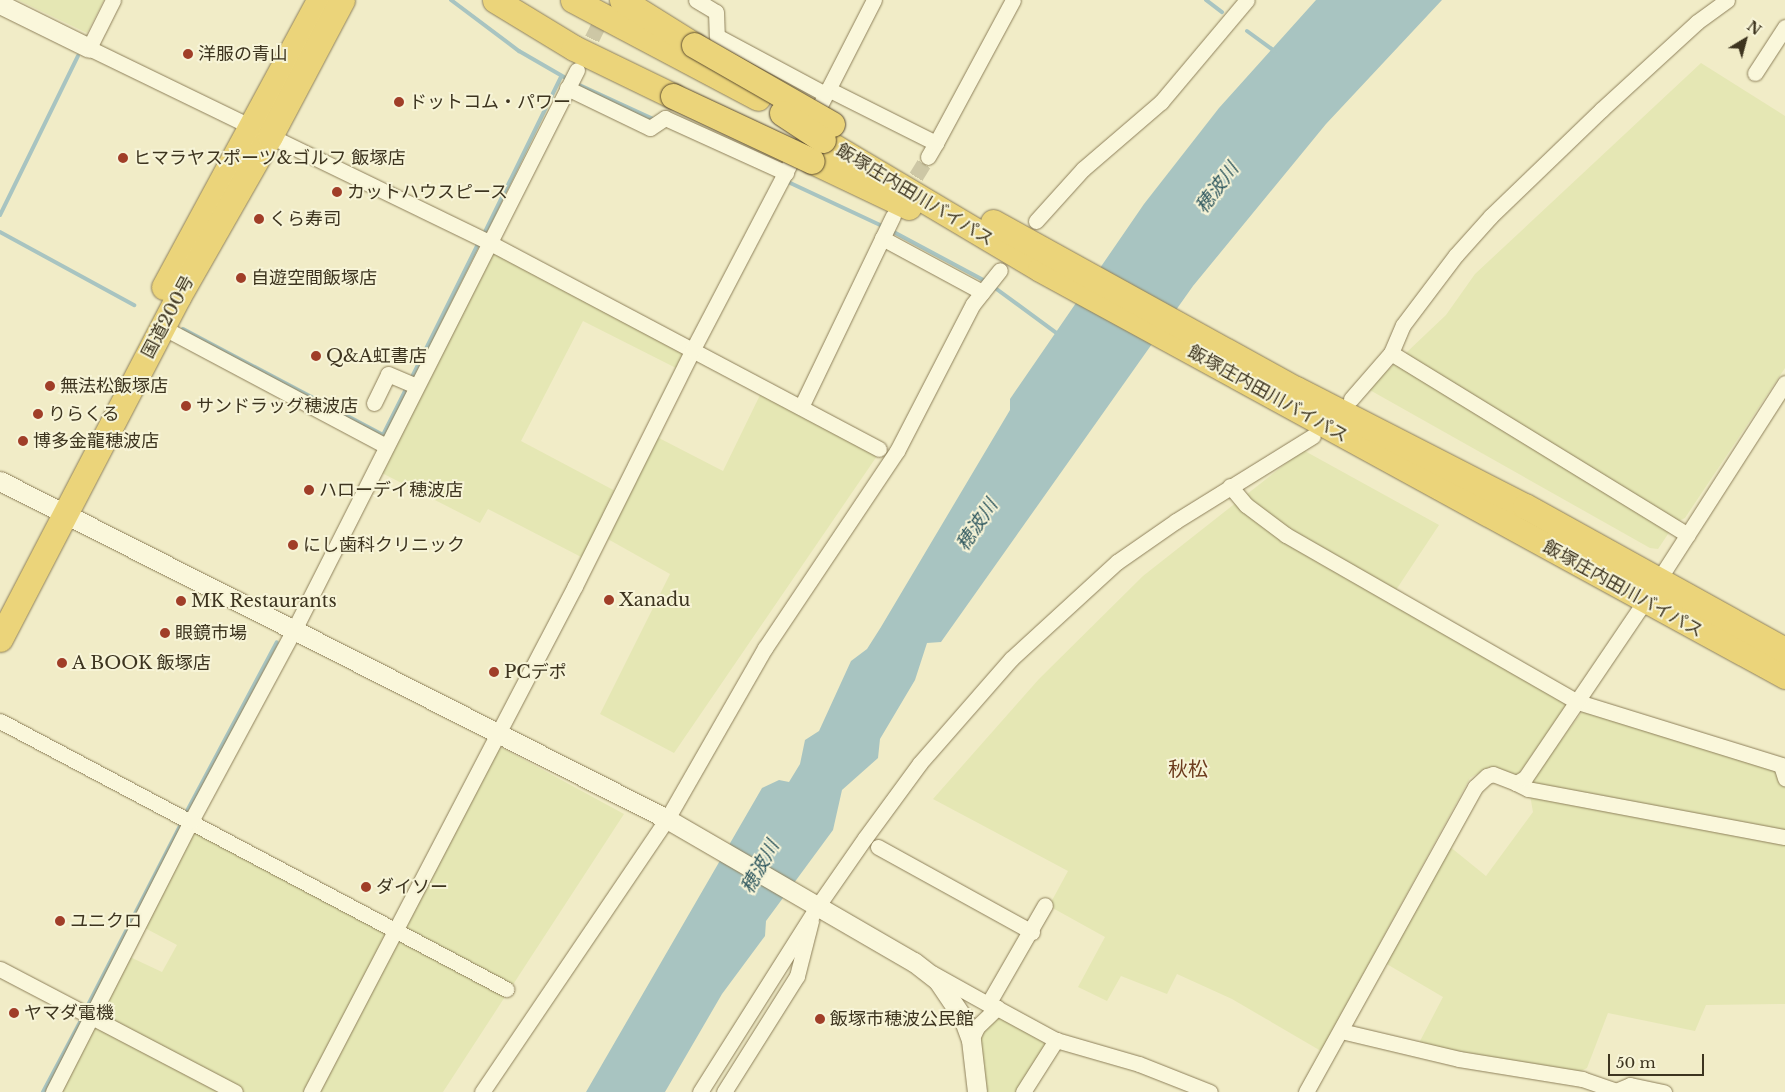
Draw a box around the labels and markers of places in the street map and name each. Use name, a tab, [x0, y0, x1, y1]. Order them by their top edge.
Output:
place label: 洋服の青山	[198, 43, 288, 65]
marker: 洋服の青山	[182, 48, 194, 60]
place label: ドットコム・パワー	[409, 91, 571, 113]
marker: ドットコム・パワー	[393, 96, 405, 108]
place label: ヒマラヤスポーツ&ゴルフ 飯塚店	[133, 147, 406, 169]
marker: ヒマラヤスポーツ&ゴルフ 飯塚店	[117, 152, 129, 164]
place label: カットハウスピース	[347, 181, 509, 203]
marker: カットハウスピース	[331, 186, 343, 198]
place label: くら寿司	[269, 208, 341, 230]
marker: くら寿司	[253, 213, 265, 225]
place label: 自遊空間飯塚店	[251, 267, 377, 289]
marker: 自遊空間飯塚店	[235, 272, 247, 284]
place label: Q&A虹書店	[326, 345, 427, 367]
marker: Q&A虹書店	[310, 350, 322, 362]
place label: 無法松飯塚店	[60, 375, 168, 397]
marker: 無法松飯塚店	[44, 380, 56, 392]
place label: サンドラッグ穂波店	[196, 395, 358, 417]
marker: サンドラッグ穂波店	[180, 400, 192, 412]
place label: りらくる	[48, 403, 120, 425]
marker: りらくる	[32, 408, 44, 420]
place label: 博多金龍穂波店	[33, 430, 159, 452]
marker: 博多金龍穂波店	[17, 435, 29, 447]
place label: ハローデイ穂波店	[319, 479, 463, 501]
marker: ハローデイ穂波店	[303, 484, 315, 496]
place label: にし歯科クリニック	[303, 534, 465, 556]
marker: にし歯科クリニック	[287, 539, 299, 551]
place label: Xanadu	[619, 589, 690, 611]
place label: MK Restaurants	[191, 590, 337, 612]
marker: Xanadu	[603, 594, 615, 606]
marker: MK Restaurants	[175, 595, 187, 607]
place label: 眼鏡市場	[175, 622, 247, 644]
marker: 眼鏡市場	[159, 627, 171, 639]
place label: A BOOK 飯塚店	[72, 652, 212, 674]
marker: A BOOK 飯塚店	[56, 657, 68, 669]
place label: PCデポ	[504, 661, 567, 683]
marker: PCデポ	[488, 666, 500, 678]
place label: ダイソー	[376, 876, 448, 898]
marker: ダイソー	[360, 881, 372, 893]
place label: ユニクロ	[70, 910, 142, 932]
marker: ユニクロ	[54, 915, 66, 927]
place label: ヤマダ電機	[24, 1002, 114, 1024]
marker: ヤマダ電機	[8, 1007, 20, 1019]
place label: 飯塚市穂波公民館	[830, 1008, 974, 1030]
marker: 飯塚市穂波公民館	[814, 1013, 826, 1025]

